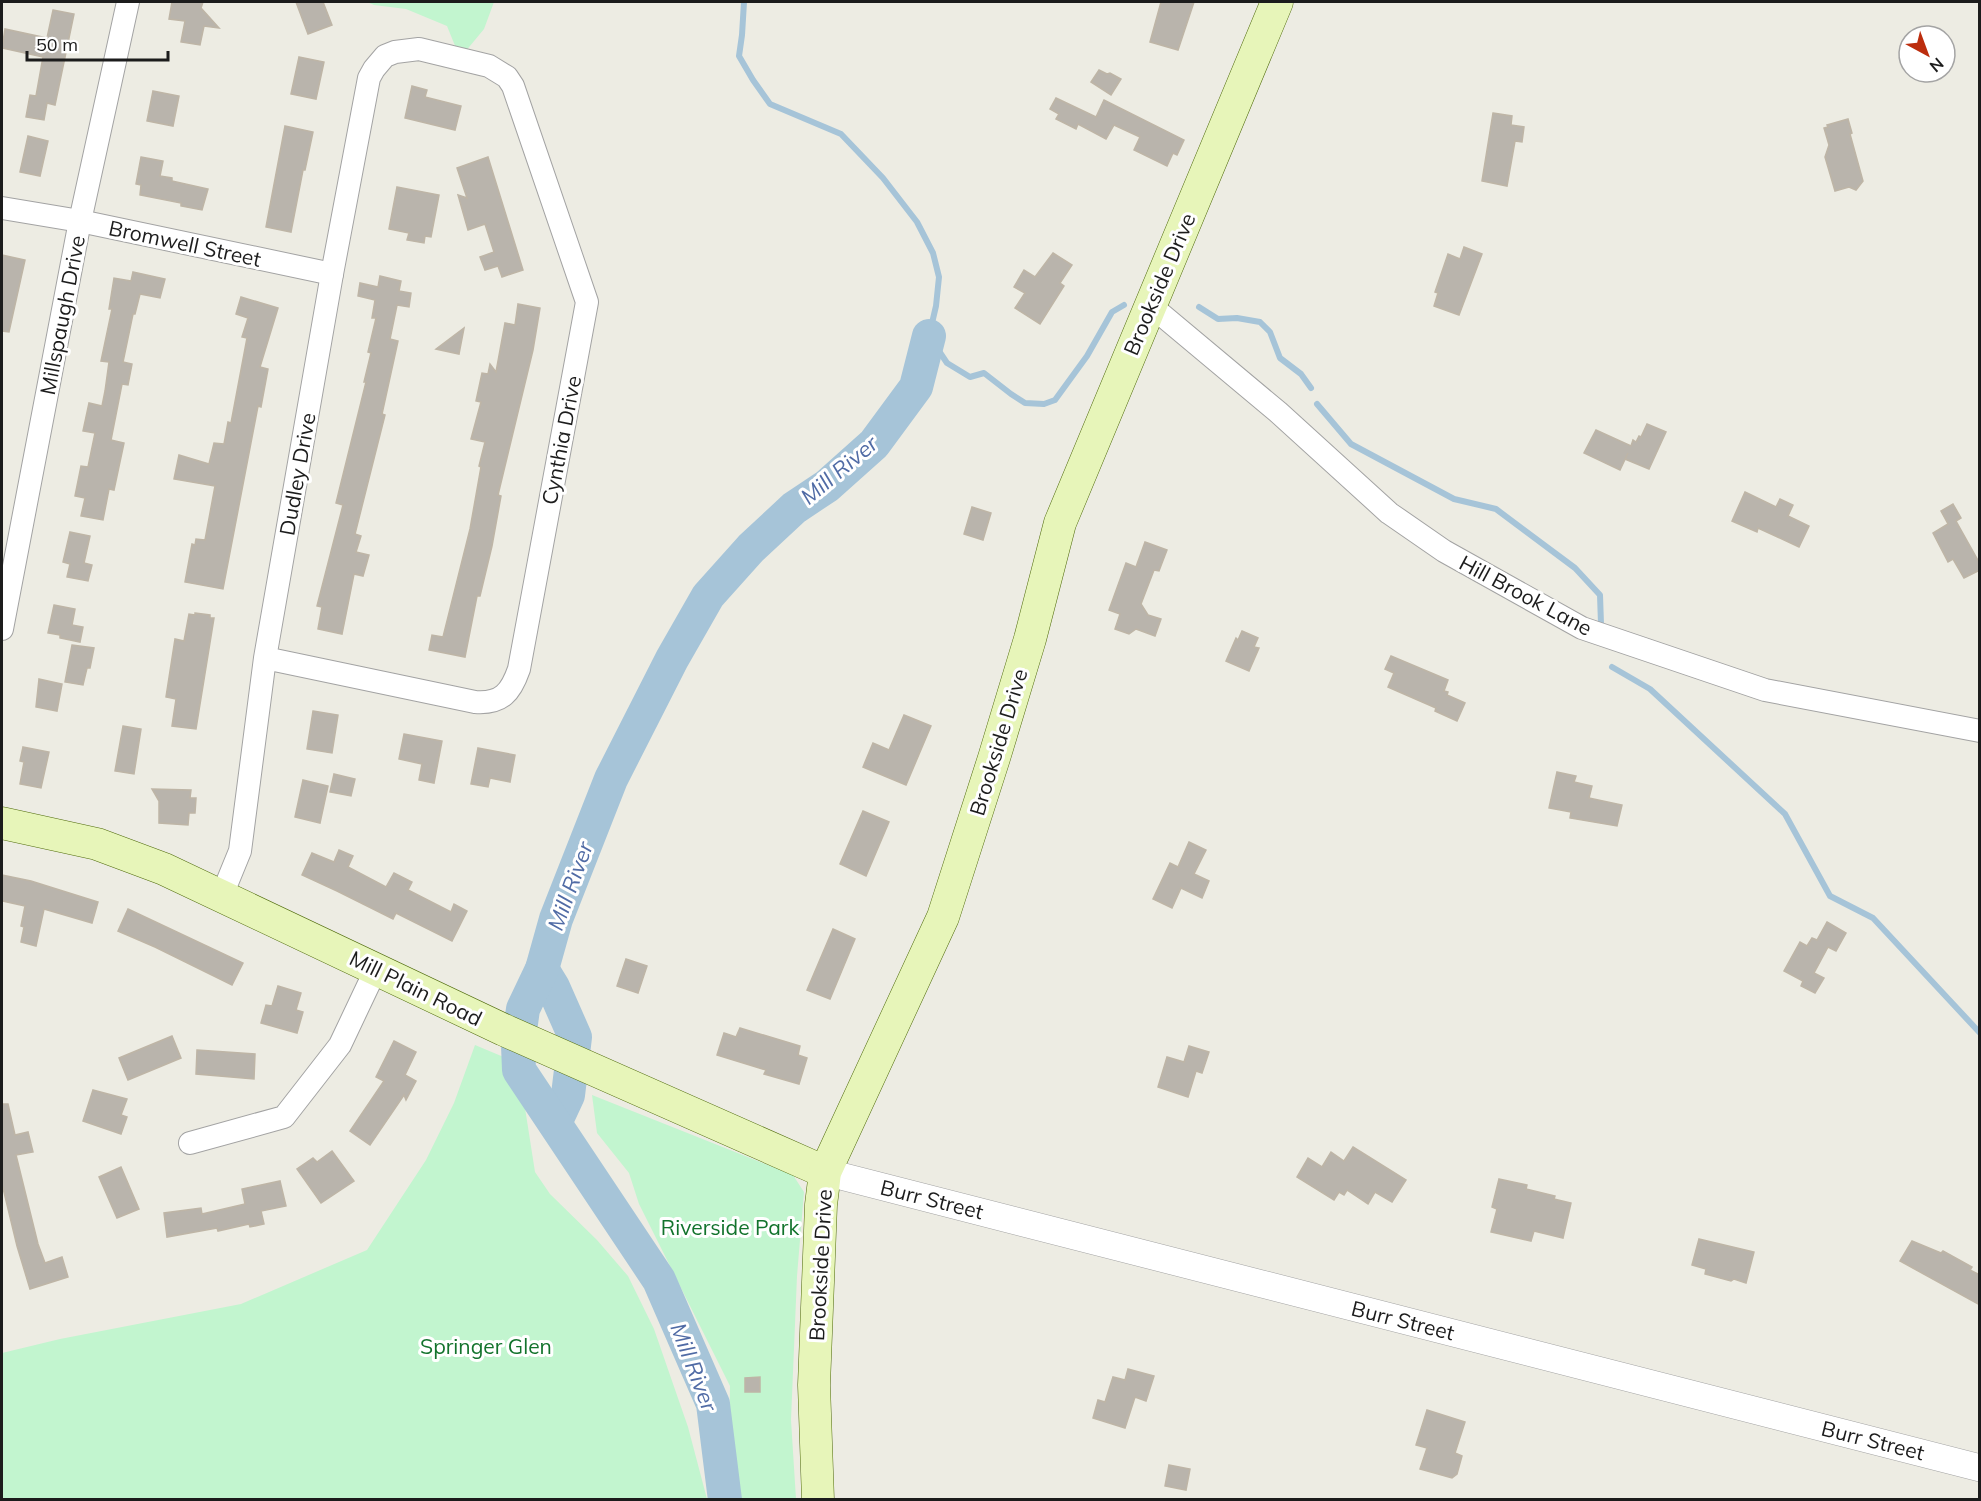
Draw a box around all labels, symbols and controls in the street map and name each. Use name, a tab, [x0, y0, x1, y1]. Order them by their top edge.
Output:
scale bar	[27, 24, 168, 62]
north arrow	[1897, 24, 1957, 84]
text: 50 m	[36, 33, 78, 56]
text: N	[1926, 54, 1948, 77]
street label: Brookside Drive	[1117, 209, 1201, 359]
street label: Bromwell Street	[106, 214, 264, 272]
street label: Millspaugh Drive	[34, 233, 90, 397]
street label: Cynthia Drive	[536, 373, 586, 507]
street label: Dudley Drive	[273, 411, 321, 537]
water label: Mill River	[795, 429, 884, 510]
street label: Hill Brook Lane	[1455, 549, 1597, 641]
street label: Brookside Drive	[963, 666, 1033, 818]
water label: Mill River	[541, 837, 599, 934]
street label: Mill Plain Road	[346, 945, 486, 1031]
street label: Burr Street	[878, 1174, 986, 1224]
street label: Brookside Drive	[803, 1188, 837, 1342]
park label: Riverside Park	[661, 1214, 799, 1240]
street label: Burr Street	[1349, 1295, 1457, 1345]
water label: Mill River	[664, 1319, 724, 1416]
park label: Springer Glen	[420, 1333, 552, 1359]
street label: Burr Street	[1819, 1415, 1927, 1465]

